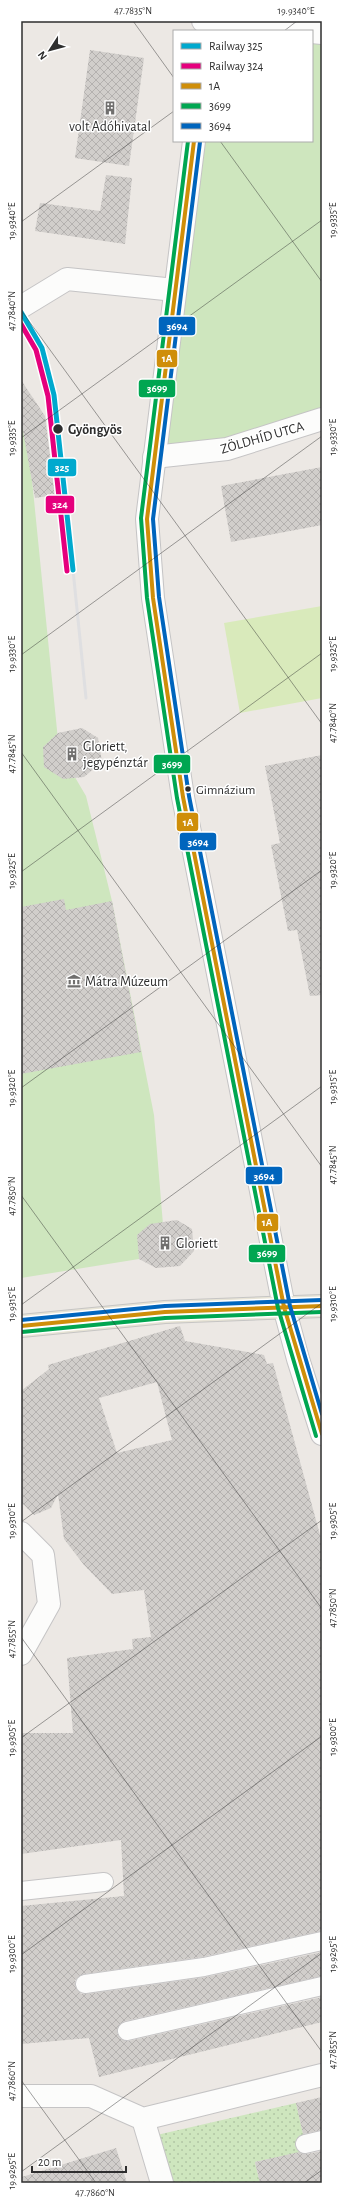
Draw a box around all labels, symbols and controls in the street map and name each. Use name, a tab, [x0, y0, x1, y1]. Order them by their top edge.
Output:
text: 47.7835°N	[114, 6, 152, 16]
text: 19.9340°E	[277, 6, 315, 16]
north arrow	[30, 30, 70, 70]
legend	[173, 30, 313, 142]
text: Railway 325	[209, 40, 263, 53]
text: N	[36, 49, 49, 62]
text: Railway 324	[209, 60, 264, 73]
text: 1A	[209, 80, 220, 92]
building icon: volt Adóhivatal	[102, 100, 118, 116]
text: 3699	[209, 100, 231, 112]
place label: volt Adóhivatal	[69, 120, 151, 134]
text: 3694	[209, 120, 231, 132]
text: 19.9340°E	[7, 202, 17, 240]
text: 19.9335°E	[328, 202, 338, 238]
text: 47.7840°N	[7, 291, 17, 331]
line badge: 3694	[158, 316, 196, 336]
text: 3694	[167, 321, 188, 332]
line badge: 1A	[156, 349, 178, 368]
text: 1A	[162, 353, 173, 364]
line badge: 3699	[138, 379, 176, 398]
text: 3699	[147, 383, 167, 394]
street label: ZÖLDHÍD UTCA	[218, 416, 306, 457]
text: 19.9330°E	[328, 419, 338, 455]
text: 19.9335°E	[7, 420, 17, 456]
marker: Gyöngyös	[51, 422, 65, 436]
place label: Gyöngyös	[68, 423, 122, 437]
line badge: 325	[47, 458, 77, 477]
text: 325	[55, 462, 70, 473]
line badge: 324	[45, 495, 75, 514]
text: 324	[52, 499, 68, 510]
text: 19.9330°E	[7, 636, 17, 672]
text: 19.9325°E	[328, 636, 338, 672]
text: 47.7840°N	[328, 703, 338, 743]
text: 47.7845°N	[7, 735, 17, 773]
place label: Gloriett, jegypénztár	[83, 740, 148, 770]
building icon: Gloriett, jegypénztár	[64, 746, 80, 762]
line badge: 3699	[153, 754, 191, 774]
text: 3699	[162, 759, 182, 770]
marker: Gimnázium	[183, 784, 193, 794]
place label: Gimnázium	[196, 784, 255, 797]
line badge: 1A	[176, 812, 199, 832]
text: 1A	[183, 817, 194, 828]
line badge: 3694	[179, 832, 217, 851]
text: 3694	[188, 837, 209, 848]
text: 19.9320°E	[328, 851, 338, 888]
text: 19.9325°E	[7, 853, 17, 889]
museum icon: Mátra Múzeum	[66, 973, 82, 989]
place label: Mátra Múzeum	[85, 975, 168, 989]
text: 19.9320°E	[7, 1069, 17, 1106]
text: 19.9315°E	[328, 1070, 338, 1104]
text: 47.7845°N	[328, 1146, 338, 1184]
line badge: 3694	[245, 1166, 283, 1185]
text: 3694	[254, 1171, 275, 1182]
text: 47.7850°N	[7, 1176, 17, 1216]
line badge: 1A	[256, 1213, 279, 1232]
text: 1A	[262, 1217, 273, 1228]
building icon: Gloriett	[157, 1235, 173, 1251]
place label: Gloriett	[176, 1237, 218, 1251]
line badge: 3699	[248, 1244, 286, 1263]
text: 3699	[257, 1248, 277, 1259]
text: 19.9310°E	[328, 1286, 338, 1322]
text: 19.9315°E	[7, 1287, 17, 1321]
text: 19.9310°E	[7, 1503, 17, 1539]
text: 19.9305°E	[328, 1503, 338, 1539]
text: 47.7850°N	[328, 1588, 338, 1628]
text: 47.7855°N	[7, 1620, 17, 1658]
text: 19.9300°E	[328, 1718, 338, 1756]
text: 19.9305°E	[7, 1720, 17, 1756]
text: 19.9300°E	[7, 1935, 17, 1973]
text: 19.9295°E	[328, 1936, 338, 1972]
text: 47.7855°N	[328, 2031, 338, 2069]
text: 47.7860°N	[7, 2061, 17, 2101]
scale bar	[32, 2148, 126, 2174]
text: 19.9295°E	[7, 2153, 17, 2189]
text: 20 m	[38, 2156, 61, 2168]
text: 47.7860°N	[75, 2188, 115, 2198]

